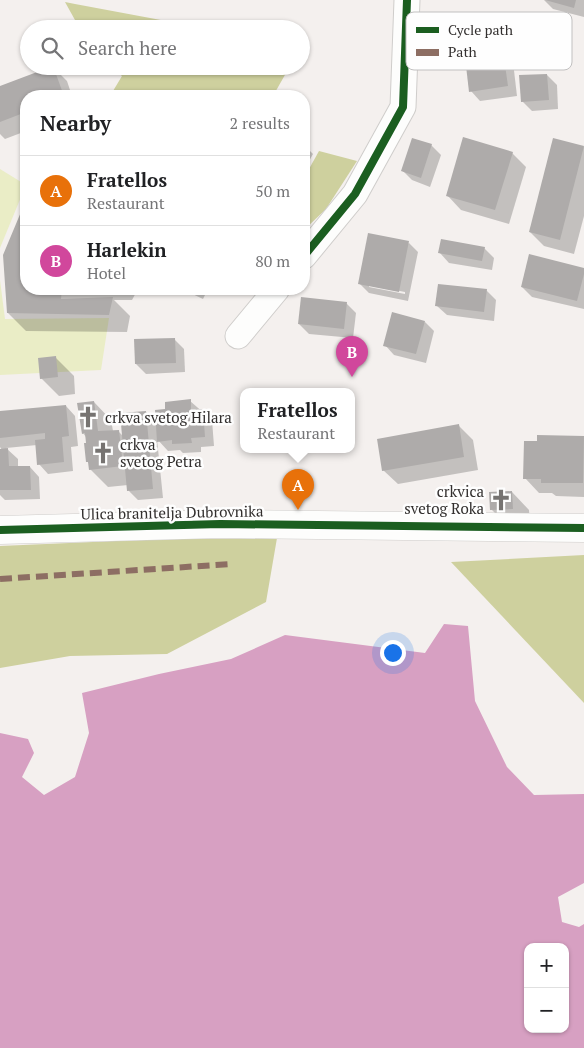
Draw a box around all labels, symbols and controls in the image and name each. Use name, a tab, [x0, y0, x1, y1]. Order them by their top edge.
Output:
legend	[406, 12, 572, 70]
search box	[20, 20, 310, 75]
text: Cycle path	[448, 20, 513, 39]
icon: search	[38, 34, 66, 62]
text: Search here	[78, 35, 177, 60]
text: Path	[448, 42, 477, 61]
text: Nearby	[40, 109, 111, 137]
text: 2 results	[230, 112, 290, 134]
text: Fratellos	[87, 167, 167, 192]
text: A	[50, 180, 62, 202]
text: 50 m	[255, 180, 290, 202]
text: Restaurant	[87, 192, 165, 214]
text: Harlekin	[87, 237, 167, 262]
text: B	[51, 250, 61, 272]
text: 80 m	[255, 250, 290, 272]
text: Hotel	[87, 262, 126, 284]
pin: B	[336, 336, 368, 377]
popup	[240, 388, 355, 453]
text: Fratellos	[258, 397, 337, 422]
church icon: crkva svetog Hilara	[75, 404, 101, 430]
place label: crkva svetog Hilara	[105, 407, 232, 427]
text: Restaurant	[258, 422, 335, 444]
place label: crkva svetog Petra	[120, 434, 202, 471]
church icon: crkva svetog Petra	[90, 440, 116, 466]
pin: A	[282, 469, 314, 510]
place label: crkvica svetog Roka	[404, 481, 484, 518]
church icon: crkvica svetog Roka	[488, 487, 514, 513]
street label: Ulica branitelja Dubrovnika	[80, 500, 264, 524]
your location	[380, 640, 406, 666]
map controls	[524, 943, 569, 1033]
button: +	[524, 943, 569, 988]
button: −	[524, 988, 569, 1033]

